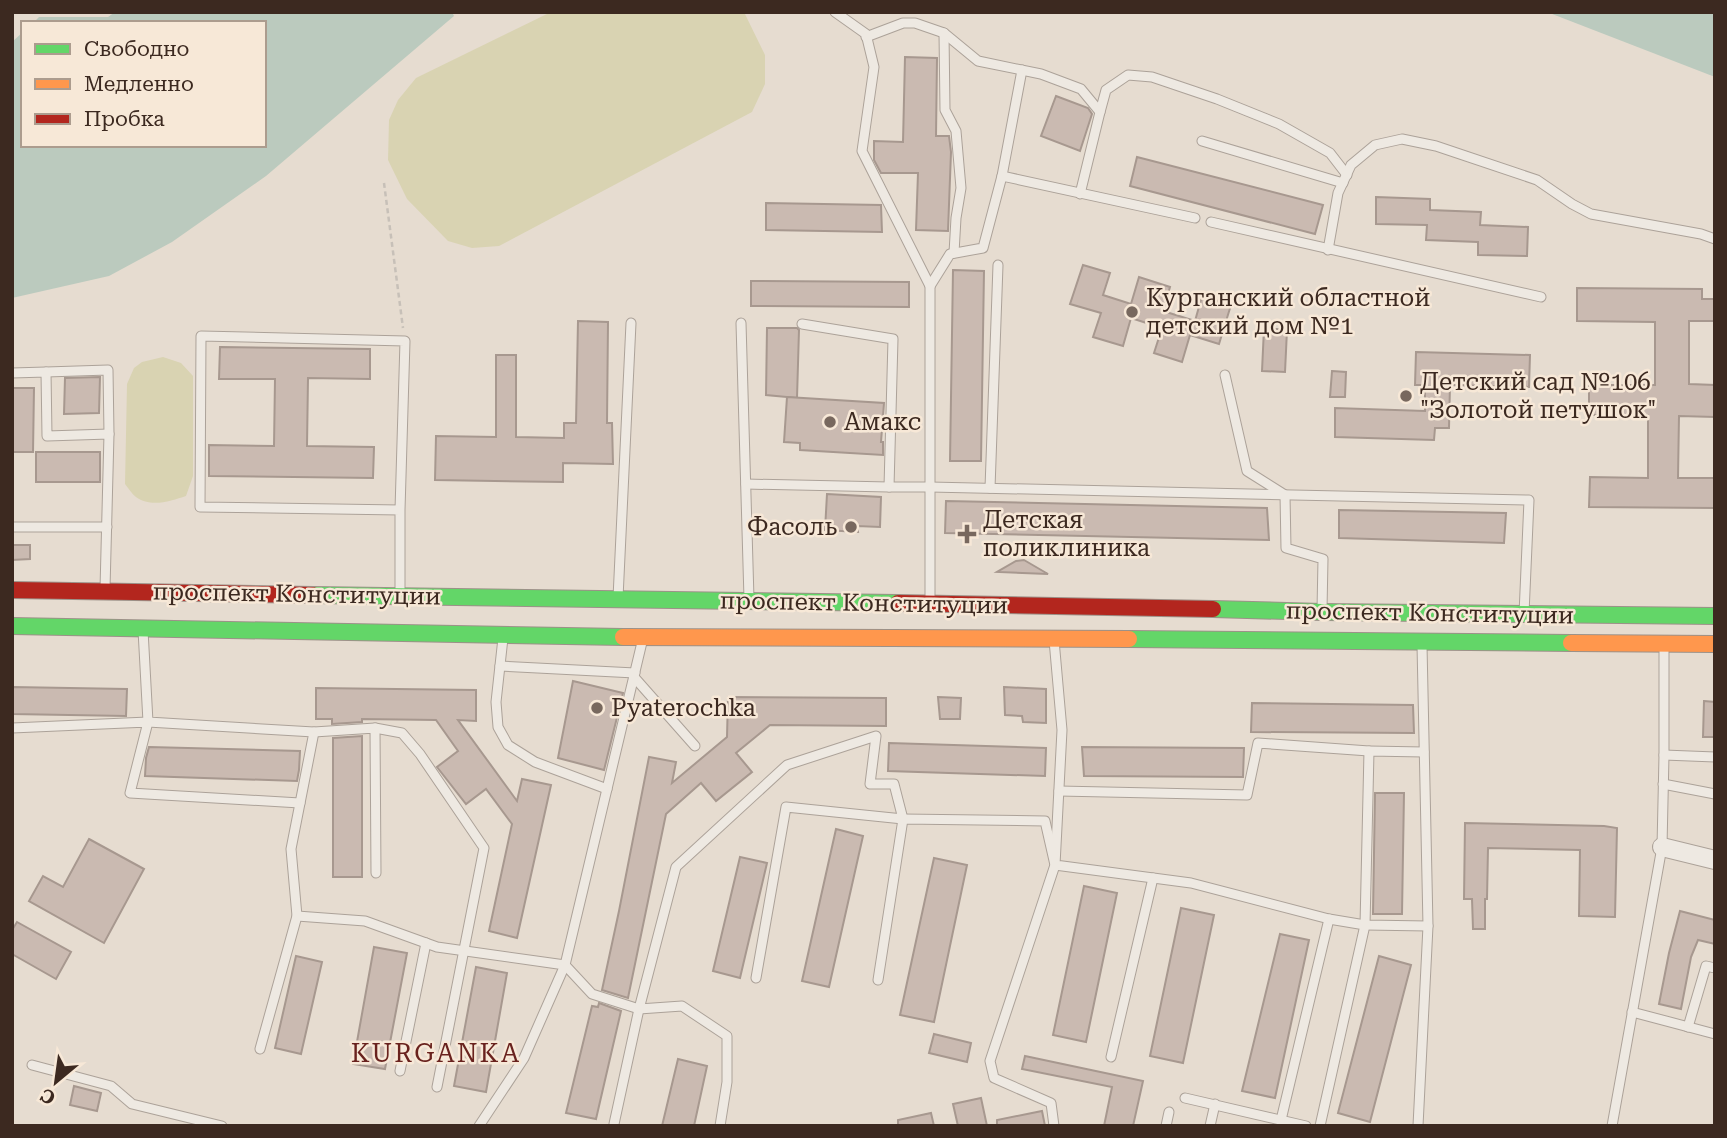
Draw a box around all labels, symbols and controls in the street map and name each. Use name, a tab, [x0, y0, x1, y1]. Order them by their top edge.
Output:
legend	[21, 21, 266, 147]
text: Свободно	[84, 37, 190, 61]
text: Медленно	[84, 72, 194, 96]
text: Пробка	[84, 107, 165, 131]
place label: Курганский областной детский дом №1	[1146, 284, 1430, 340]
marker: Курганский областной детский дом №1	[1124, 304, 1140, 320]
place label: Детский сад №106 "Золотой петушок"	[1420, 368, 1656, 424]
marker: Детский сад №106 "Золотой петушок"	[1398, 388, 1414, 404]
place label: Амакс	[844, 408, 921, 436]
marker: Амакс	[822, 414, 838, 430]
place label: Детская поликлиника	[983, 506, 1150, 562]
place label: Фасоль	[747, 513, 837, 541]
marker: Фасоль	[843, 519, 859, 535]
marker: Детская поликлиника	[957, 524, 977, 544]
street label: проспект Конституции	[153, 577, 441, 611]
street label: проспект Конституции	[720, 586, 1008, 620]
street label: проспект Конституции	[1286, 596, 1574, 630]
place label: Pyaterochka	[611, 694, 756, 722]
marker: Pyaterochka	[589, 700, 605, 716]
district label: KURGANKA	[351, 1038, 521, 1068]
north arrow	[21, 1047, 91, 1117]
text: С	[37, 1083, 59, 1110]

